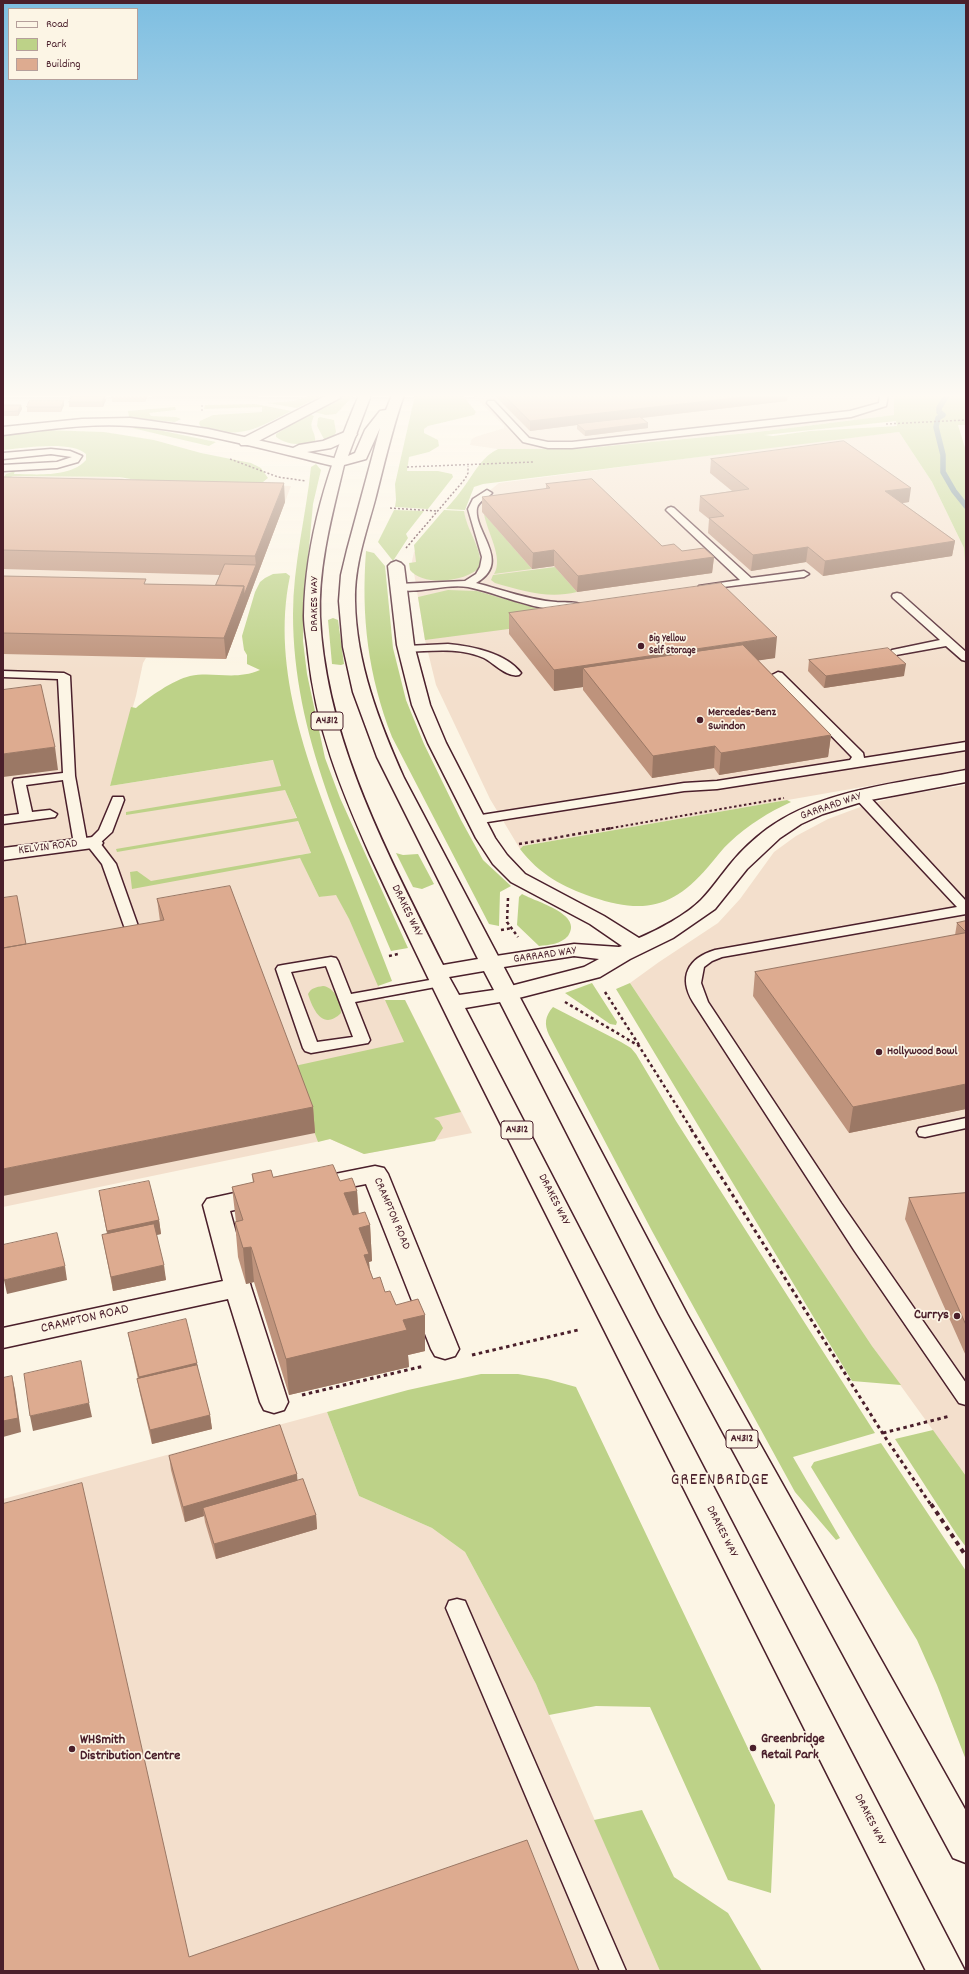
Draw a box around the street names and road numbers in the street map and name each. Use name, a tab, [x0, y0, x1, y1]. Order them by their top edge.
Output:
street label: DRAKES WAY	[308, 576, 322, 632]
road number: A4312	[311, 712, 343, 730]
street label: GARRARD WAY	[799, 790, 863, 824]
street label: KELVIN ROAD	[18, 837, 78, 859]
street label: DRAKES WAY	[387, 883, 425, 939]
street label: GARRARD WAY	[513, 944, 577, 968]
road number: A4312	[501, 1121, 533, 1139]
street label: DRAKES WAY	[534, 1172, 572, 1228]
street label: CRAMPTON ROAD	[369, 1176, 413, 1252]
street label: CRAMPTON ROAD	[40, 1302, 130, 1338]
road number: A4312	[726, 1430, 758, 1448]
street label: DRAKES WAY	[702, 1504, 740, 1560]
street label: DRAKES WAY	[850, 1792, 888, 1848]

